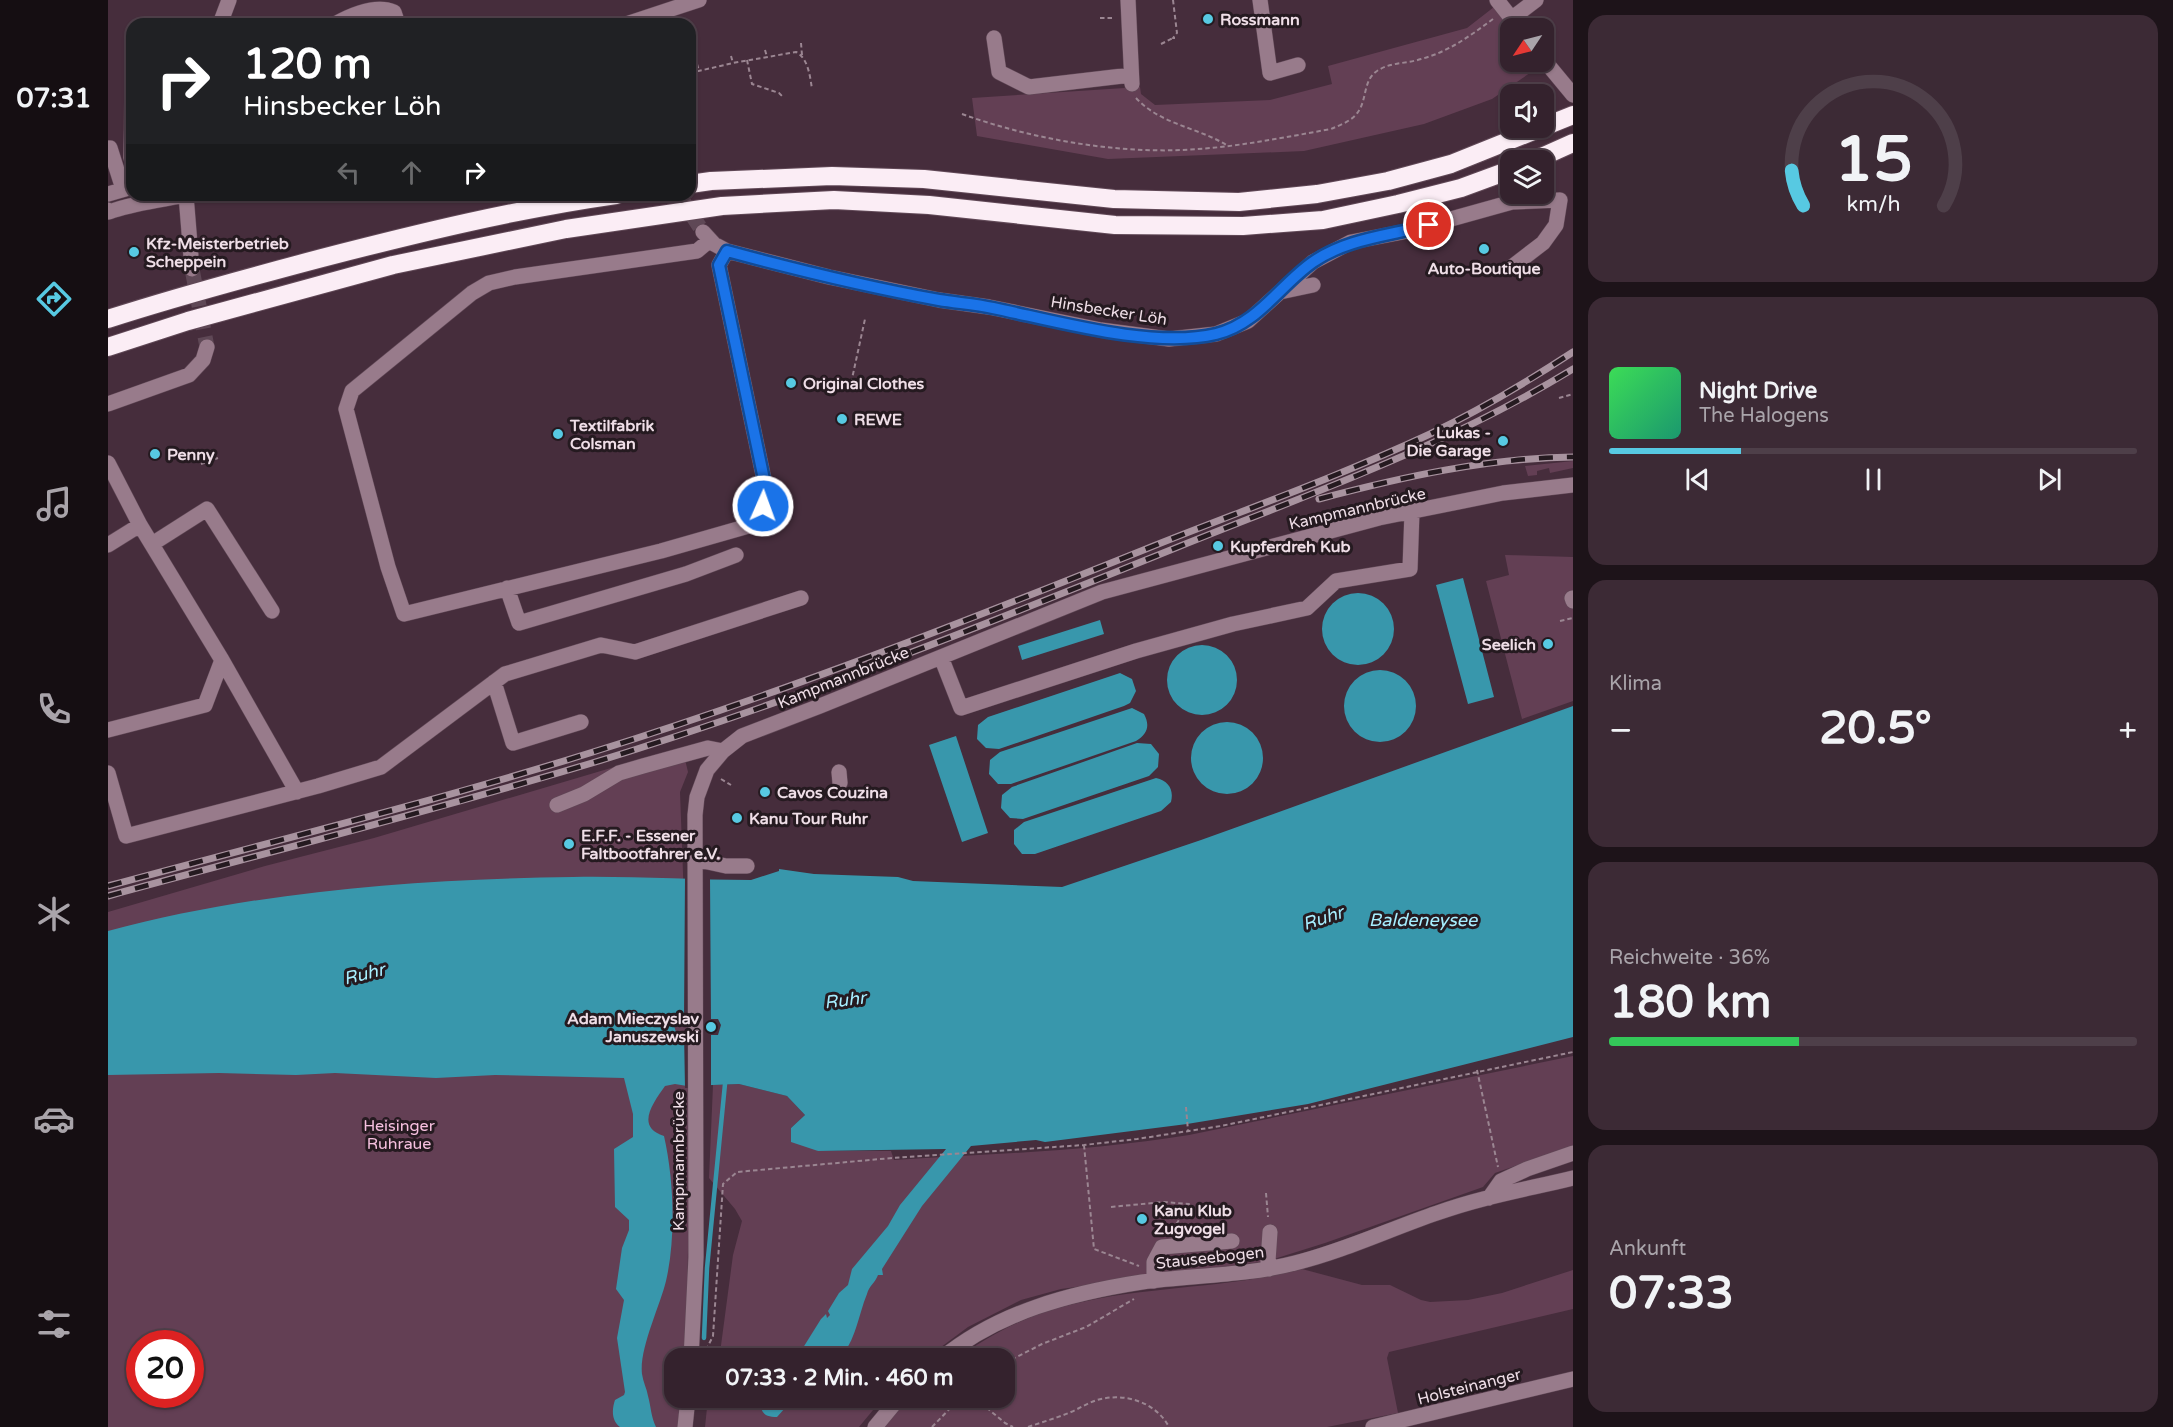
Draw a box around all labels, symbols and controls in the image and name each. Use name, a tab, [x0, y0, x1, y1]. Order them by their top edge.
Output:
place label: Rossmann	[1220, 10, 1300, 30]
marker: Rossmann	[1201, 12, 1215, 26]
north arrow	[1500, 18, 1554, 72]
map controls	[1500, 18, 1554, 204]
text: 120 m	[243, 39, 372, 90]
icon: right	[144, 42, 222, 120]
text: 07:31	[17, 82, 91, 115]
button: sound	[1500, 84, 1554, 138]
text: Hinsbecker Löh	[243, 90, 441, 123]
text: 15	[1834, 123, 1912, 198]
button: layers	[1500, 150, 1554, 204]
icon: left	[332, 156, 365, 189]
icon: ahead	[395, 156, 428, 189]
icon: right	[458, 156, 491, 189]
text: km/h	[1846, 191, 1900, 217]
pin	[1403, 199, 1454, 250]
icon: arrive	[1412, 208, 1445, 241]
place label: Kfz-Meisterbetrieb Scheppein	[146, 234, 289, 272]
marker: Auto-Boutique	[1477, 242, 1491, 256]
marker: Kfz-Meisterbetrieb Scheppein	[127, 245, 141, 259]
place label: Auto-Boutique	[1427, 259, 1541, 279]
icon: directions	[33, 278, 75, 320]
street label: Hinsbecker Löh	[1049, 292, 1168, 330]
place label: Original Clothes	[803, 374, 925, 394]
marker: Original Clothes	[784, 376, 798, 390]
text: Night Drive	[1699, 378, 1817, 404]
text: The Halogens	[1699, 404, 1829, 428]
place label: REWE	[854, 410, 902, 430]
marker: REWE	[835, 412, 849, 426]
place label: Textilfabrik Colsman	[569, 416, 654, 454]
place label: Lukas - Die Garage	[1407, 423, 1491, 461]
marker: Textilfabrik Colsman	[551, 427, 565, 441]
marker: Lukas - Die Garage	[1496, 434, 1510, 448]
place label: Penny	[167, 445, 215, 465]
marker: Penny	[148, 447, 162, 461]
icon: previous	[1681, 463, 1714, 496]
icon: pause	[1857, 463, 1890, 496]
icon: next	[2033, 463, 2066, 496]
position arrow	[731, 474, 795, 538]
icon: music	[33, 483, 75, 525]
street label: Kampmannbrücke	[1287, 484, 1428, 534]
place label: Kupferdreh Kub	[1230, 537, 1351, 557]
marker: Kupferdreh Kub	[1211, 539, 1225, 553]
place label: Seelich	[1482, 635, 1536, 655]
marker: Seelich	[1541, 637, 1555, 651]
street label: Kampmannbrücke	[775, 642, 912, 713]
text: Klima	[1609, 672, 1662, 696]
icon: phone	[33, 688, 75, 730]
text: 20.5°	[1819, 702, 1932, 756]
text: −	[1609, 711, 1633, 750]
text: +	[2118, 711, 2137, 750]
place label: Cavos Couzina	[777, 783, 888, 803]
marker: Cavos Couzina	[758, 785, 772, 799]
place label: Kanu Tour Ruhr	[749, 809, 869, 829]
marker: Kanu Tour Ruhr	[730, 811, 744, 825]
place label: E.F.F. - Essener Faltbootfahrer e.V.	[581, 826, 720, 864]
marker: E.F.F. - Essener Faltbootfahrer e.V.	[562, 837, 576, 851]
icon: climate	[33, 893, 75, 935]
water label: Ruhr	[1300, 900, 1348, 935]
water label: Baldeneysee	[1369, 909, 1478, 931]
text: Reichweite · 36%	[1609, 946, 1770, 970]
water label: Ruhr	[341, 958, 389, 990]
text: 180 km	[1609, 976, 1771, 1030]
water label: Ruhr	[823, 986, 869, 1013]
place label: Adam Mieczyslav Januszewski	[567, 1009, 700, 1047]
marker: Adam Mieczyslav Januszewski	[704, 1020, 718, 1034]
street label: Kampmannbrücke	[669, 1091, 689, 1231]
icon: car	[33, 1098, 75, 1140]
park label: Heisinger Ruhraue	[363, 1116, 436, 1154]
place label: Kanu Klub Zugvogel	[1154, 1201, 1232, 1239]
marker: Kanu Klub Zugvogel	[1135, 1212, 1149, 1226]
text: Ankunft	[1609, 1237, 1686, 1261]
street label: Stauseebogen	[1155, 1242, 1265, 1274]
text: 07:33	[1609, 1267, 1734, 1321]
icon: filters	[33, 1303, 75, 1345]
speed limit sign: 20	[126, 1330, 204, 1408]
street label: Holsteinanger	[1415, 1364, 1524, 1409]
text: 07:33 · 2 Min. · 460 m	[726, 1365, 953, 1391]

